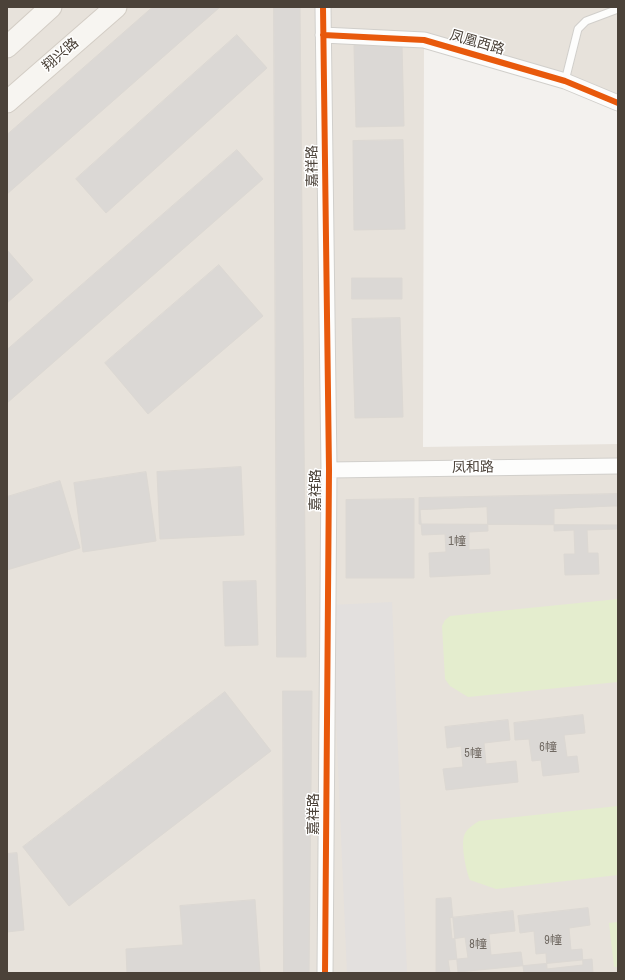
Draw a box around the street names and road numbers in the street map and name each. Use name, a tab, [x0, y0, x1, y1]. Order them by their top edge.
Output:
street label: 凤凰西路	[448, 27, 506, 59]
street label: 翔兴路	[40, 35, 82, 75]
street label: 嘉祥路	[304, 145, 322, 187]
street label: 凤和路	[452, 459, 494, 477]
street label: 嘉祥路	[308, 469, 324, 511]
street label: 嘉祥路	[306, 793, 322, 835]

